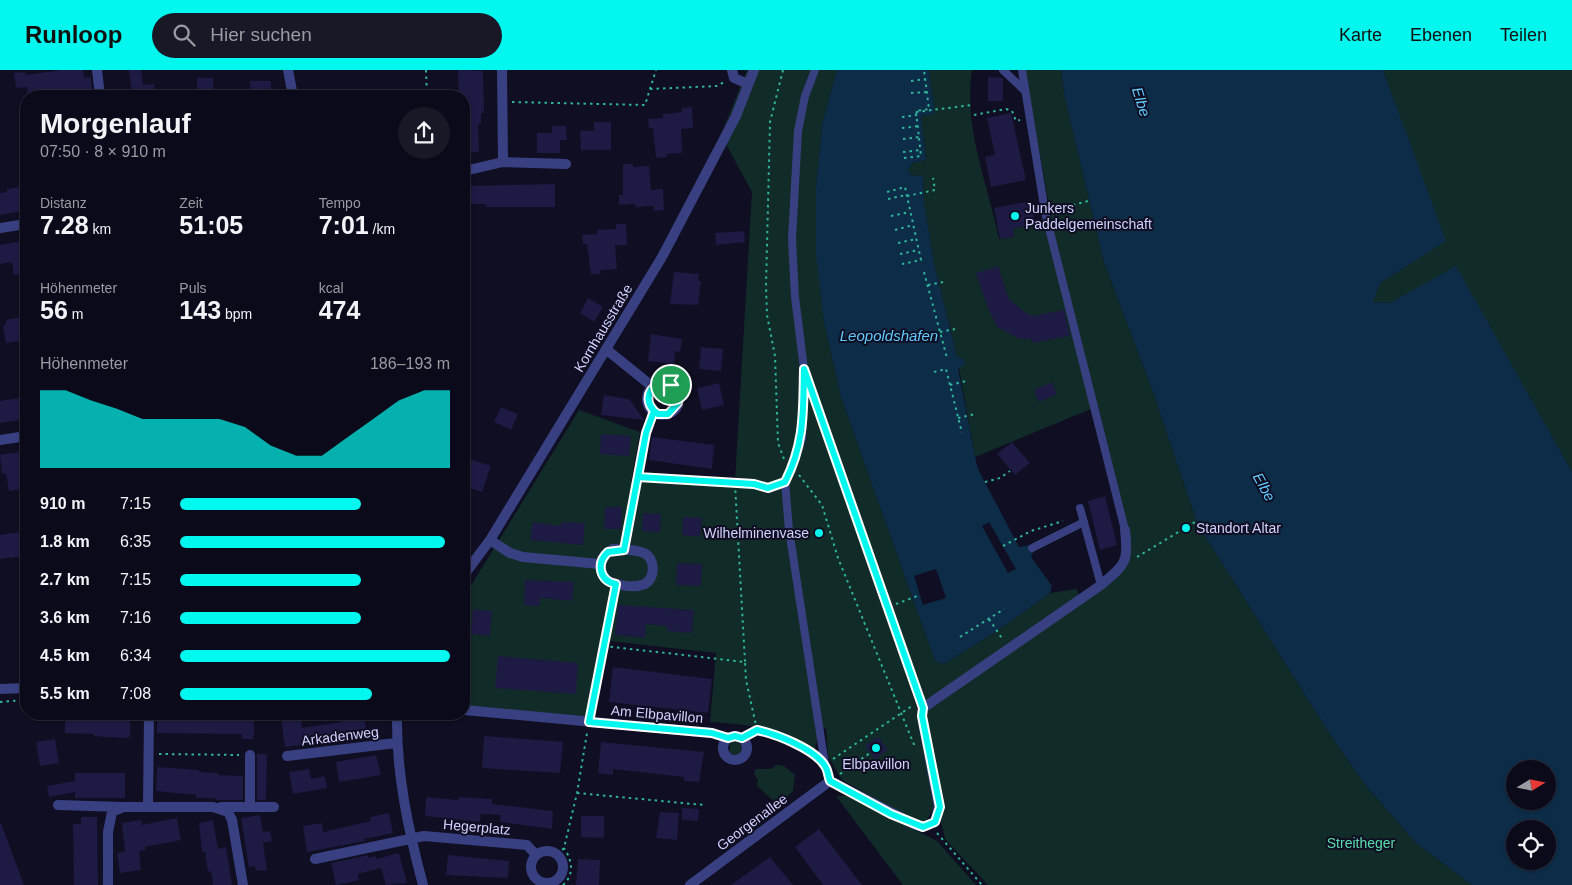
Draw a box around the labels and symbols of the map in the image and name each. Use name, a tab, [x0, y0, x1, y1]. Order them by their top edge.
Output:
water label: Elbe	[1129, 85, 1154, 119]
place label: Junkers Paddelgemeinschaft	[1025, 200, 1152, 232]
marker: Junkers Paddelgemeinschaft	[1009, 210, 1021, 222]
street label: Kornhausstraße	[570, 281, 636, 375]
water label: Leopoldshafen	[840, 327, 938, 344]
pin	[650, 364, 692, 406]
water label: Elbe	[1250, 470, 1279, 504]
place label: Standort Altar	[1196, 520, 1281, 536]
marker: Standort Altar	[1180, 522, 1192, 534]
place label: Wilhelminenvase	[703, 525, 809, 541]
marker: Wilhelminenvase	[813, 527, 825, 539]
street label: Am Elbpavillon	[610, 702, 704, 726]
street label: Arkadenweg	[300, 723, 380, 749]
marker: Elbpavillon	[870, 742, 882, 754]
place label: Elbpavillon	[842, 756, 910, 772]
north arrow	[1506, 760, 1556, 810]
street label: Georgenallee	[714, 790, 791, 854]
street label: Hegerplatz	[443, 816, 511, 838]
park label: Streitheger	[1327, 835, 1396, 851]

